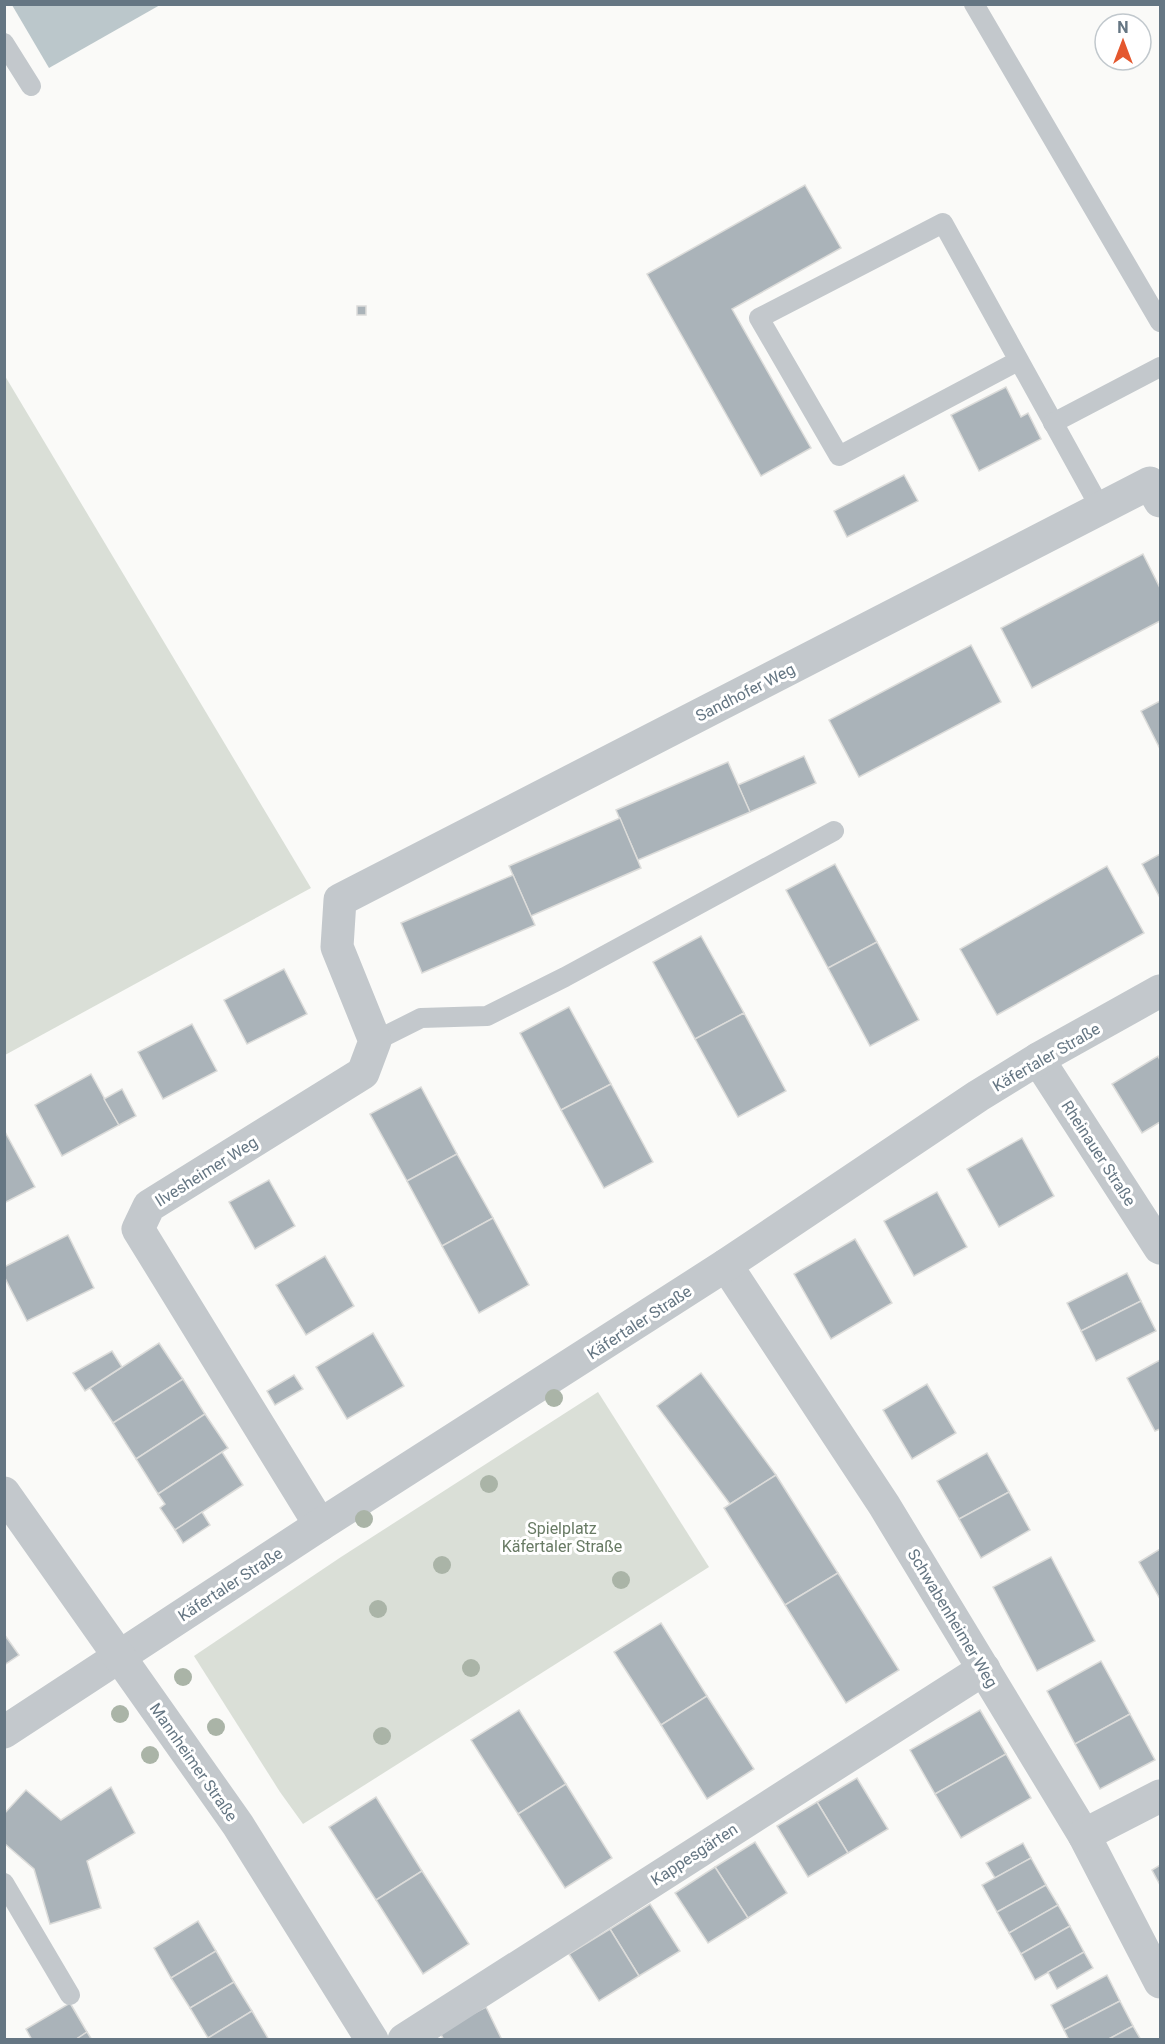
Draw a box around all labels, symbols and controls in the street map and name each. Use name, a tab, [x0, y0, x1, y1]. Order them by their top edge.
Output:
north arrow	[1093, 12, 1153, 72]
text: N	[1117, 18, 1129, 37]
street label: Sandhofer Weg	[693, 659, 798, 726]
street label: Käfertaler Straße	[989, 1019, 1103, 1096]
street label: Rheinauer Straße	[1057, 1097, 1140, 1210]
street label: Ilvesheimer Weg	[152, 1132, 261, 1211]
street label: Käfertaler Straße	[583, 1282, 695, 1363]
park label: Spielplatz Käfertaler Straße	[502, 1519, 622, 1556]
street label: Käfertaler Straße	[174, 1544, 286, 1625]
street label: Schwabenheimer Weg	[904, 1546, 1001, 1691]
street label: Mannheimer Straße	[146, 1700, 242, 1825]
street label: Kappesgärten	[647, 1819, 741, 1889]

